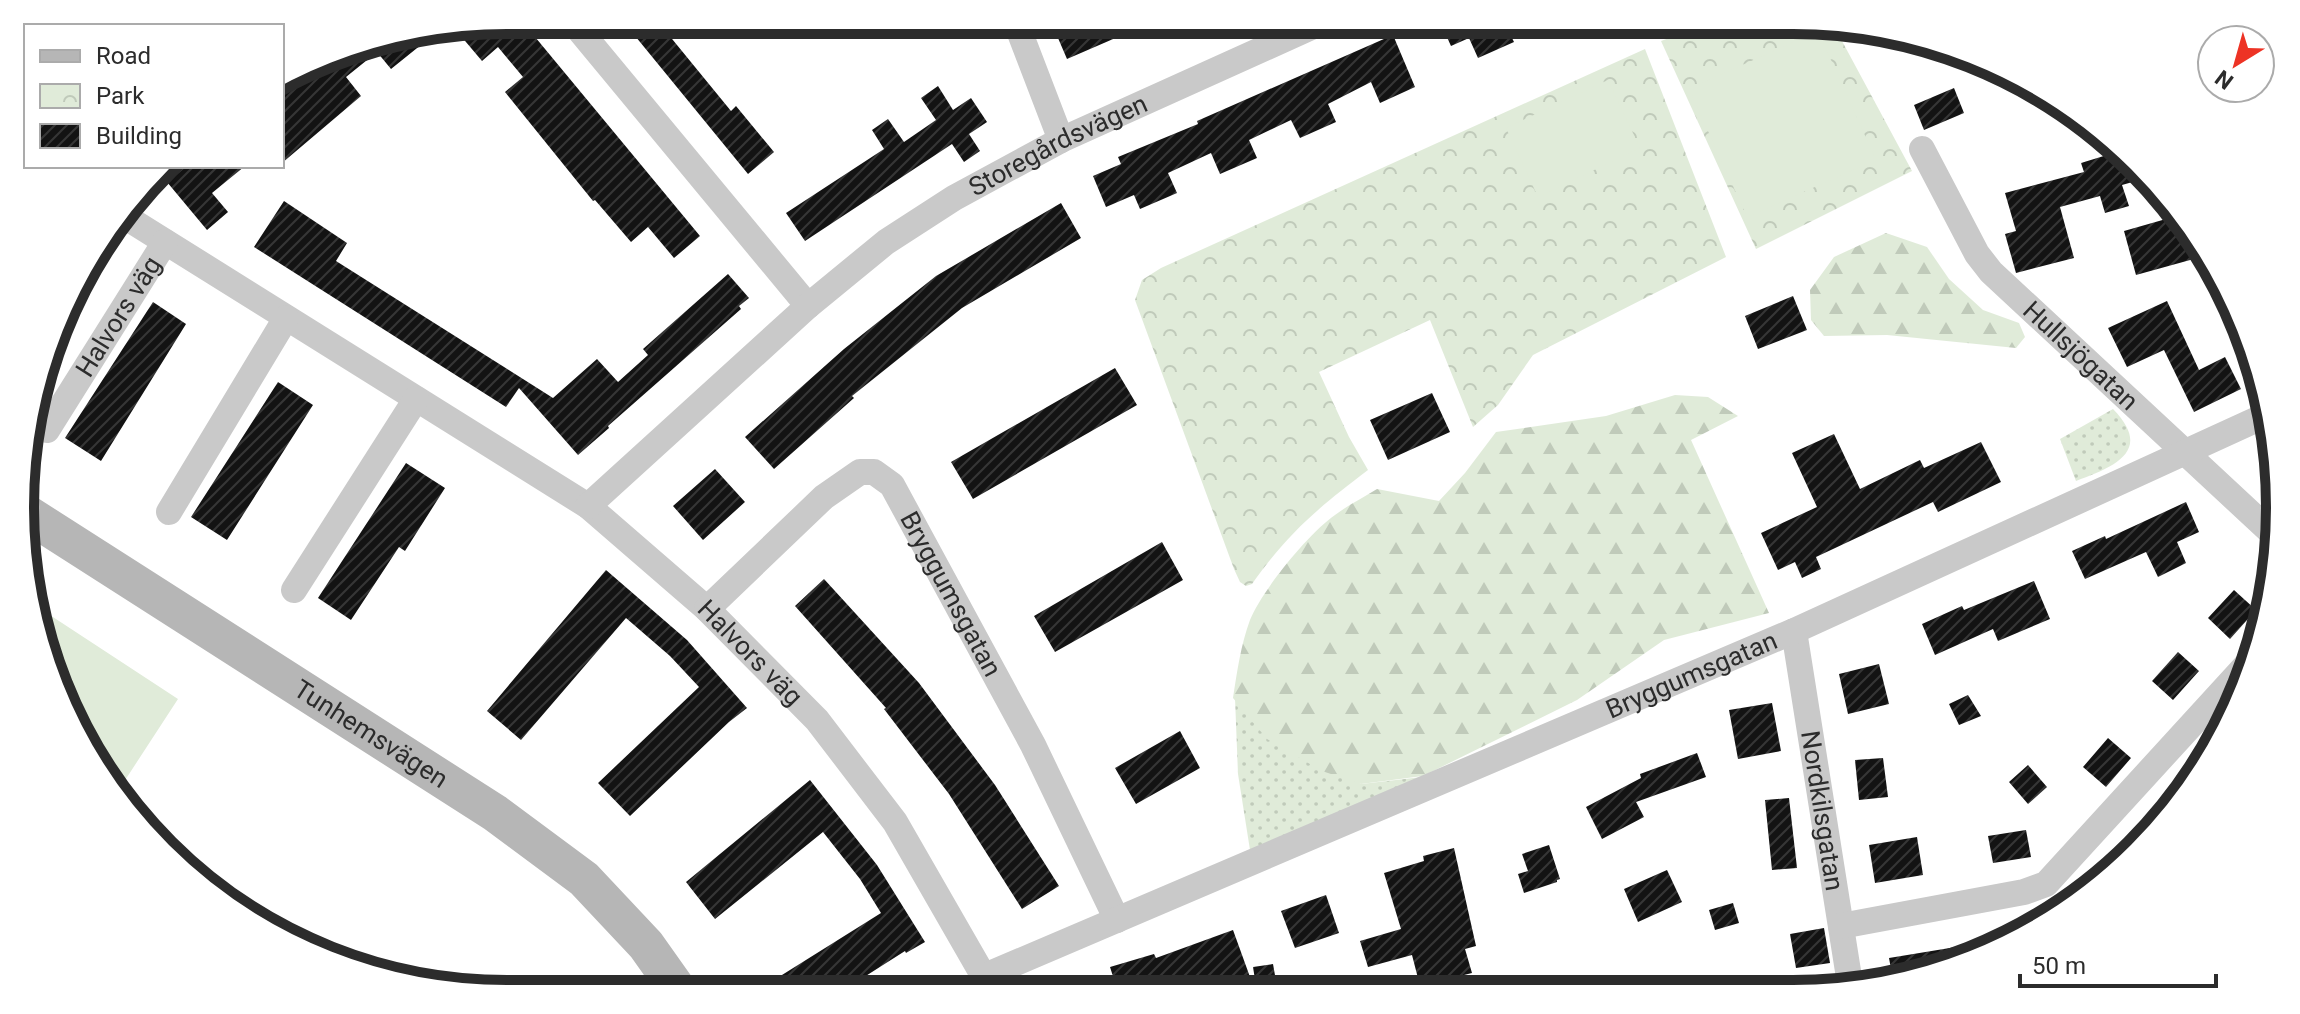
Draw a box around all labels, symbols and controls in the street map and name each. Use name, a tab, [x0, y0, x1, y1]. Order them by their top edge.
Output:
legend	[24, 24, 284, 168]
north arrow	[2196, 24, 2276, 104]
text: Road	[96, 42, 151, 70]
text: N	[2211, 65, 2238, 94]
text: Park	[96, 82, 145, 110]
street label: Storegårdsvägen	[964, 88, 1152, 202]
text: Building	[96, 122, 182, 150]
street label: Halvors väg	[69, 251, 167, 382]
street label: Hullsjögatan	[2017, 295, 2144, 416]
street label: Bryggumsgatan	[894, 506, 1008, 682]
street label: Halvors väg	[692, 594, 809, 712]
street label: Bryggumsgatan	[1601, 625, 1781, 724]
street label: Tunhemsvägen	[289, 673, 454, 794]
street label: Nordkilsgatan	[1795, 729, 1850, 893]
scale bar	[2020, 938, 2216, 988]
text: 50 m	[2032, 952, 2086, 980]

